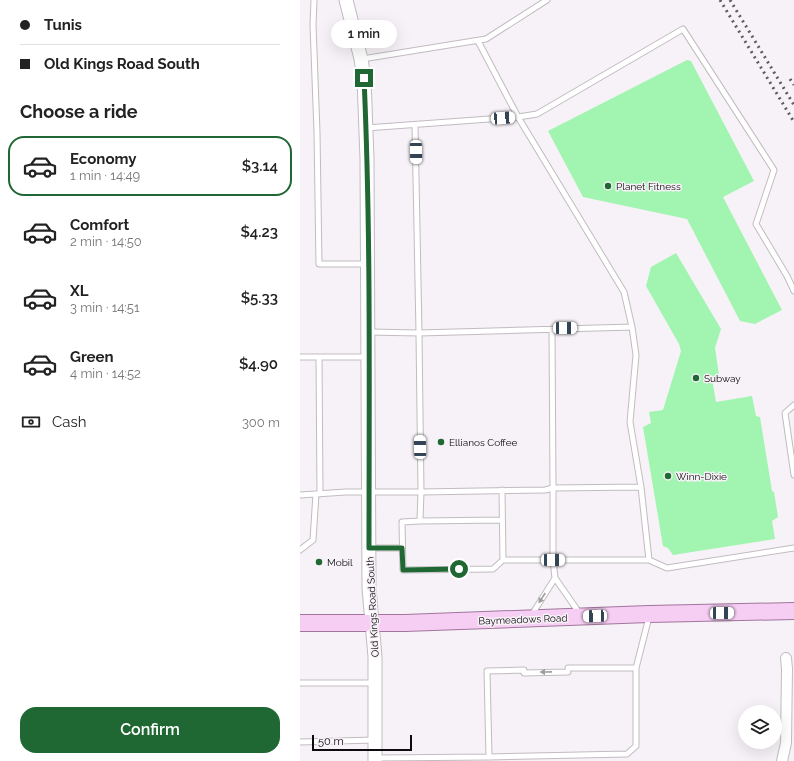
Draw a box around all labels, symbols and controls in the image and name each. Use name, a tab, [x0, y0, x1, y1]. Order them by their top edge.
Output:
text: Tunis	[44, 16, 82, 34]
callout: 1 min	[331, 20, 397, 48]
text: 1 min	[348, 26, 380, 41]
text: Old Kings Road South	[44, 55, 200, 73]
route end	[355, 69, 373, 87]
text: Choose a ride	[20, 101, 138, 122]
car	[491, 111, 515, 125]
car	[410, 140, 422, 164]
icon: car	[22, 148, 58, 184]
text: Economy	[70, 150, 137, 168]
text: $3.14	[242, 157, 278, 175]
text: 1 min · 14:49	[70, 168, 140, 183]
marker: Planet Fitness	[603, 181, 613, 191]
place label: Planet Fitness	[616, 181, 681, 192]
icon: car	[22, 214, 58, 250]
text: Comfort	[70, 216, 129, 234]
text: $4.23	[240, 223, 278, 241]
text: 2 min · 14:50	[70, 234, 142, 249]
icon: car	[22, 280, 58, 316]
text: XL	[70, 282, 88, 300]
text: $5.33	[241, 289, 278, 307]
text: 3 min · 14:51	[70, 300, 139, 315]
car	[553, 322, 577, 334]
icon: car	[22, 346, 58, 382]
text: Green	[70, 348, 114, 366]
text: $4.90	[239, 355, 278, 373]
text: 4 min · 14:52	[70, 366, 141, 381]
marker: Subway	[691, 373, 701, 383]
place label: Subway	[704, 373, 741, 384]
icon: cash	[20, 411, 42, 433]
text: Cash	[52, 413, 86, 431]
text: 300 m	[242, 415, 280, 430]
car	[414, 435, 426, 459]
marker: Ellianos Coffee	[436, 437, 446, 447]
place label: Ellianos Coffee	[449, 437, 518, 448]
marker: Winn-Dixie	[663, 471, 673, 481]
place label: Winn-Dixie	[676, 471, 727, 482]
car	[541, 554, 565, 566]
street label: Old Kings Road South	[364, 556, 381, 658]
marker: Mobil	[314, 557, 324, 567]
place label: Mobil	[327, 557, 353, 568]
route start	[450, 560, 468, 578]
one-way arrow	[538, 593, 546, 603]
car	[710, 607, 734, 619]
car	[583, 610, 607, 622]
street label: Baymeadows Road	[478, 612, 568, 627]
one-way arrow	[540, 669, 552, 676]
map controls	[738, 705, 782, 749]
button: layers	[738, 705, 782, 749]
button: Confirm	[20, 707, 280, 753]
scale bar	[312, 733, 412, 752]
text: 50 m	[318, 735, 344, 748]

